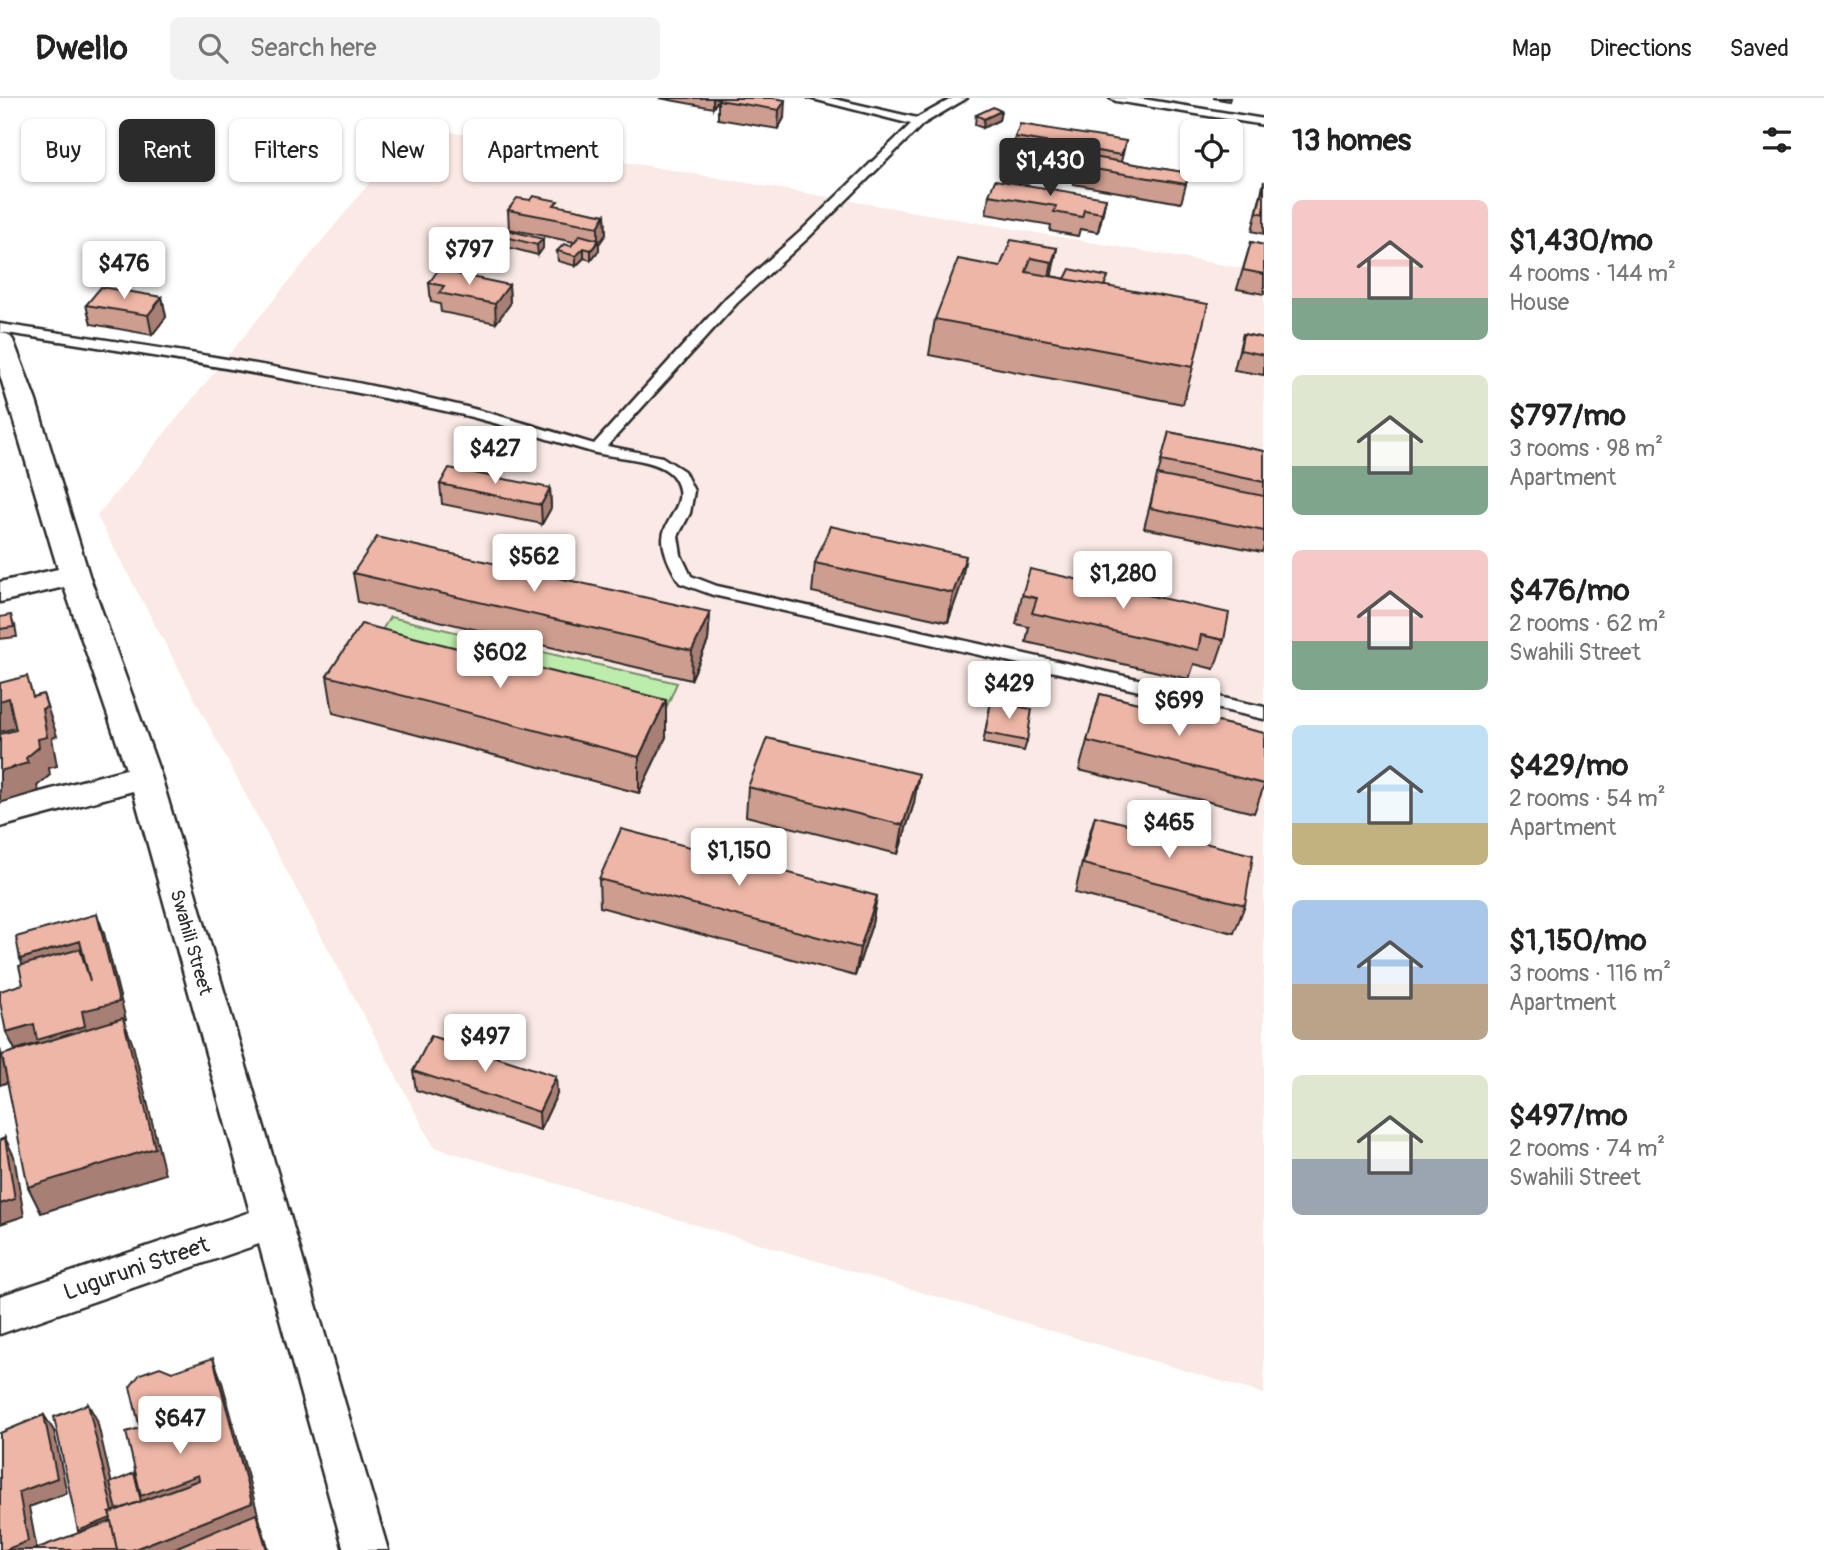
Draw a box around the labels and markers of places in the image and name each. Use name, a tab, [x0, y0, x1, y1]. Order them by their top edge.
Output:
pin: $1,430	[993, 139, 1107, 198]
pin: $797	[428, 228, 510, 287]
pin: $476	[83, 242, 165, 301]
pin: $427	[454, 426, 536, 486]
pin: $562	[493, 534, 575, 594]
pin: $1,280	[1066, 552, 1180, 611]
pin: $602	[459, 630, 541, 690]
pin: $429	[968, 662, 1050, 721]
pin: $699	[1138, 678, 1220, 738]
pin: $465	[1128, 800, 1210, 860]
pin: $1,150	[682, 828, 796, 888]
pin: $497	[444, 1014, 526, 1074]
pin: $647	[139, 1396, 221, 1456]

